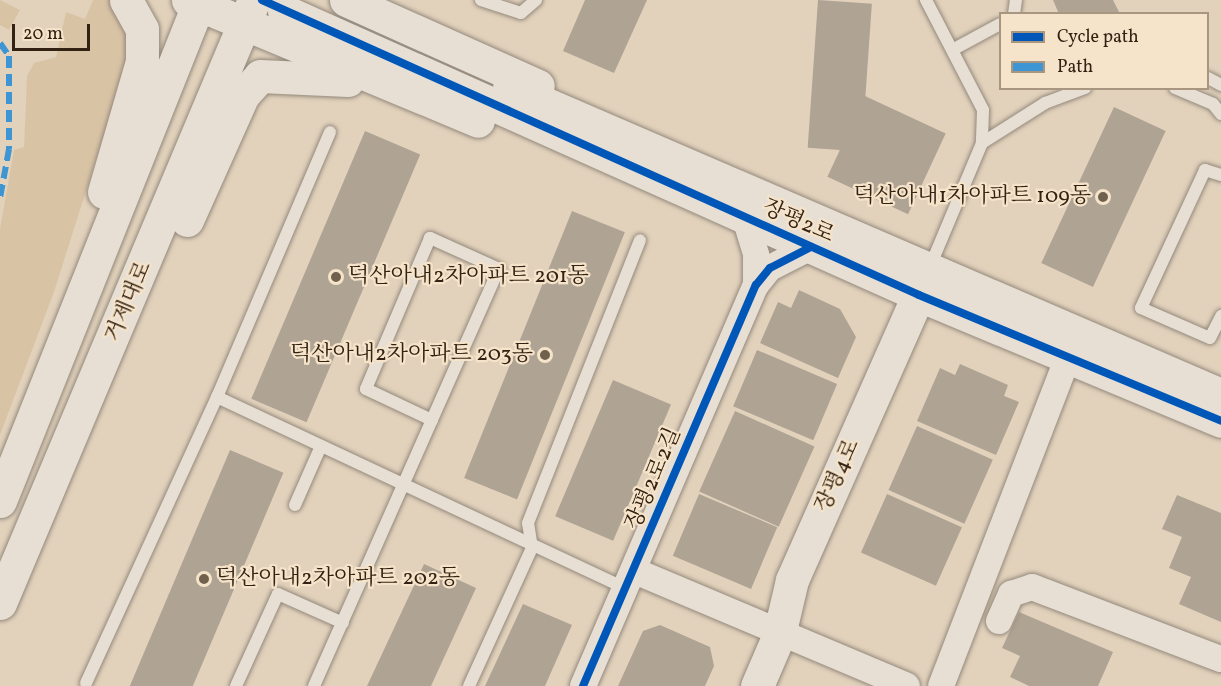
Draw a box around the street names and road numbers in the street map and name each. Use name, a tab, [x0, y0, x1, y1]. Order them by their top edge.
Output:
street label: 장평2로	[758, 195, 838, 249]
street label: 거제대로	[100, 258, 158, 346]
street label: 장평2로2길	[621, 424, 687, 534]
street label: 장평4로	[810, 436, 866, 516]

